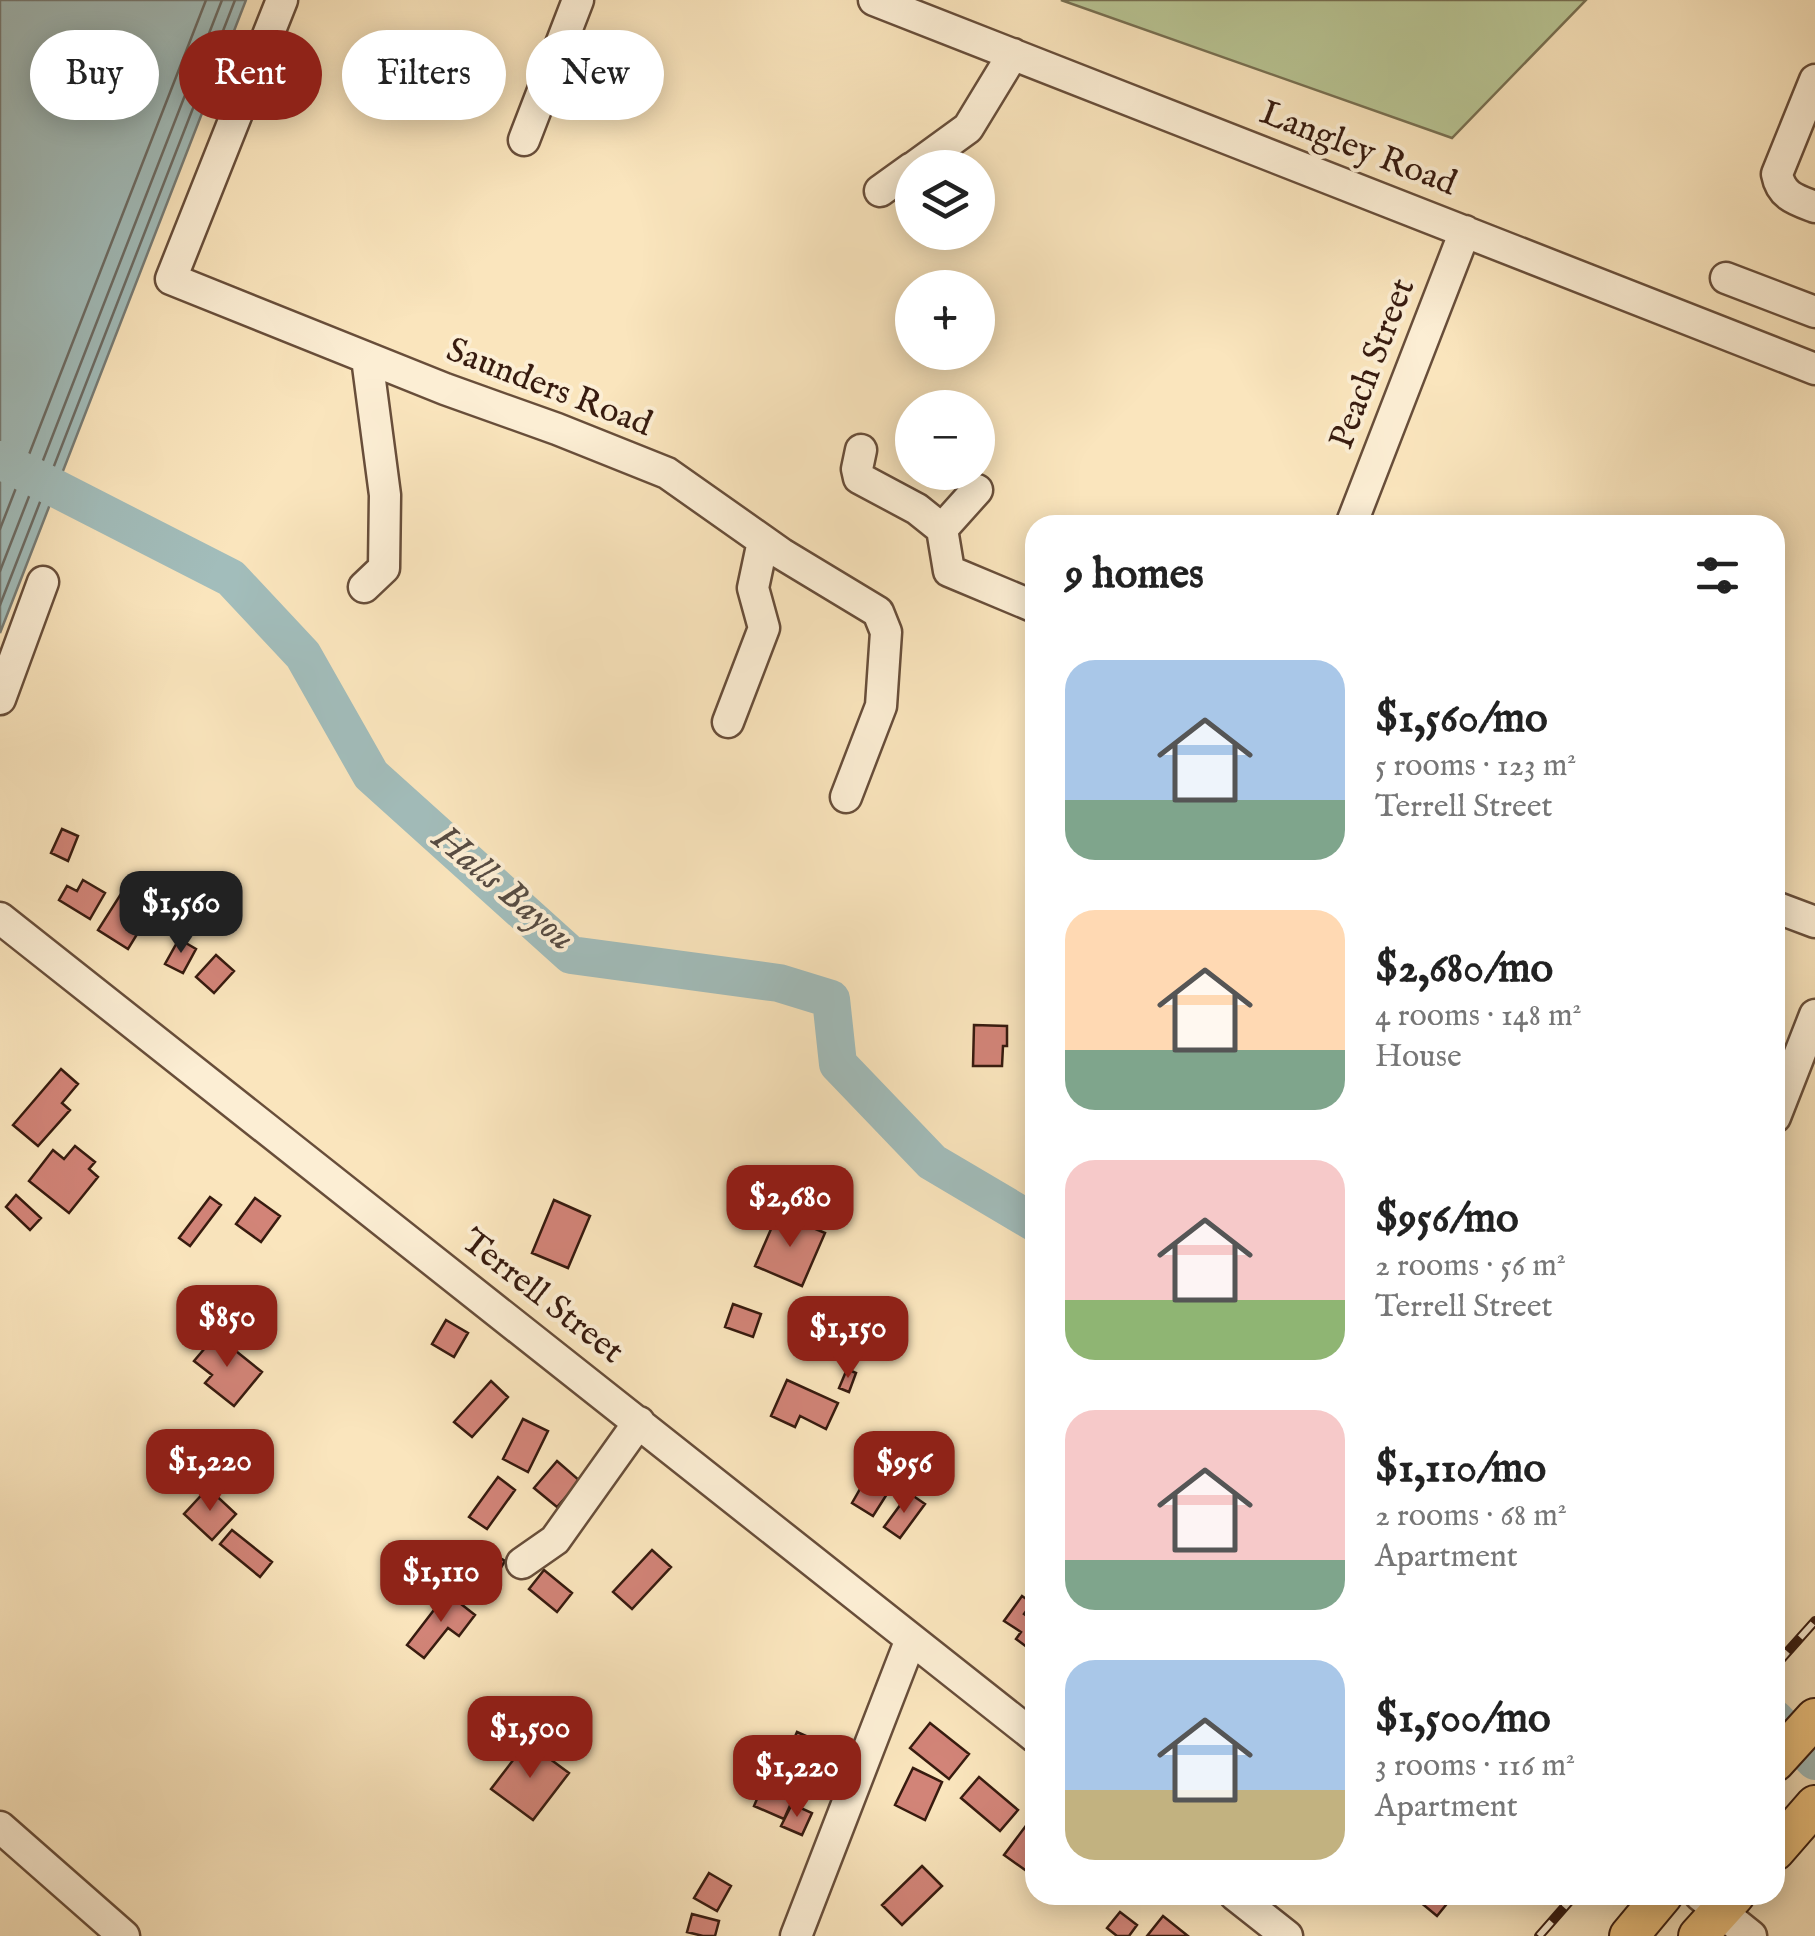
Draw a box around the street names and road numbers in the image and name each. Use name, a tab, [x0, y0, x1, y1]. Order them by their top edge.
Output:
street label: Langley Road	[1253, 91, 1463, 207]
street label: Peach Street	[1320, 272, 1426, 456]
street label: Saunders Road	[440, 328, 658, 448]
street label: Terrell Street	[452, 1220, 632, 1374]

